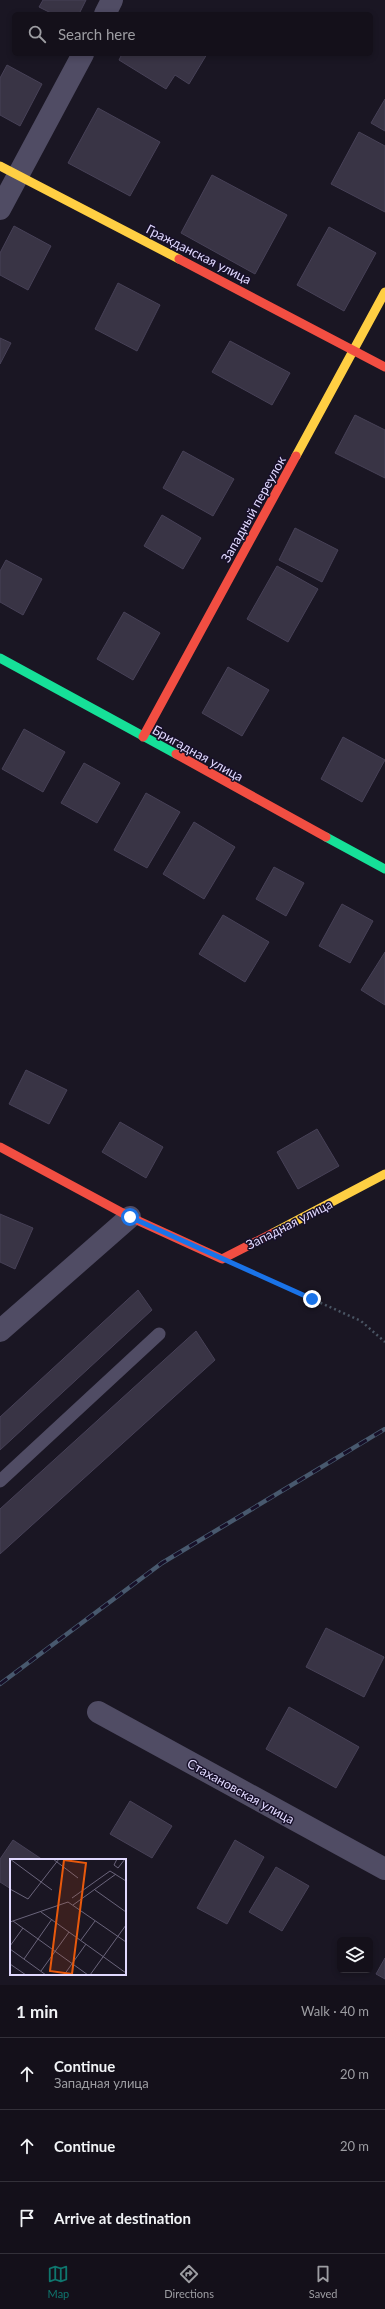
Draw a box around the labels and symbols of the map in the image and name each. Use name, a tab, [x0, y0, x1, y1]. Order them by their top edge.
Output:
street label: Гражданская улица	[144, 221, 254, 287]
street label: Западный переулок	[217, 453, 289, 565]
street label: Бригадная улица	[150, 721, 246, 785]
street label: Западная улица	[243, 1195, 335, 1253]
route start	[121, 1208, 139, 1226]
route end	[303, 1290, 321, 1308]
street label: Стахановская улица	[185, 1755, 297, 1827]
inset map	[10, 1859, 126, 1975]

